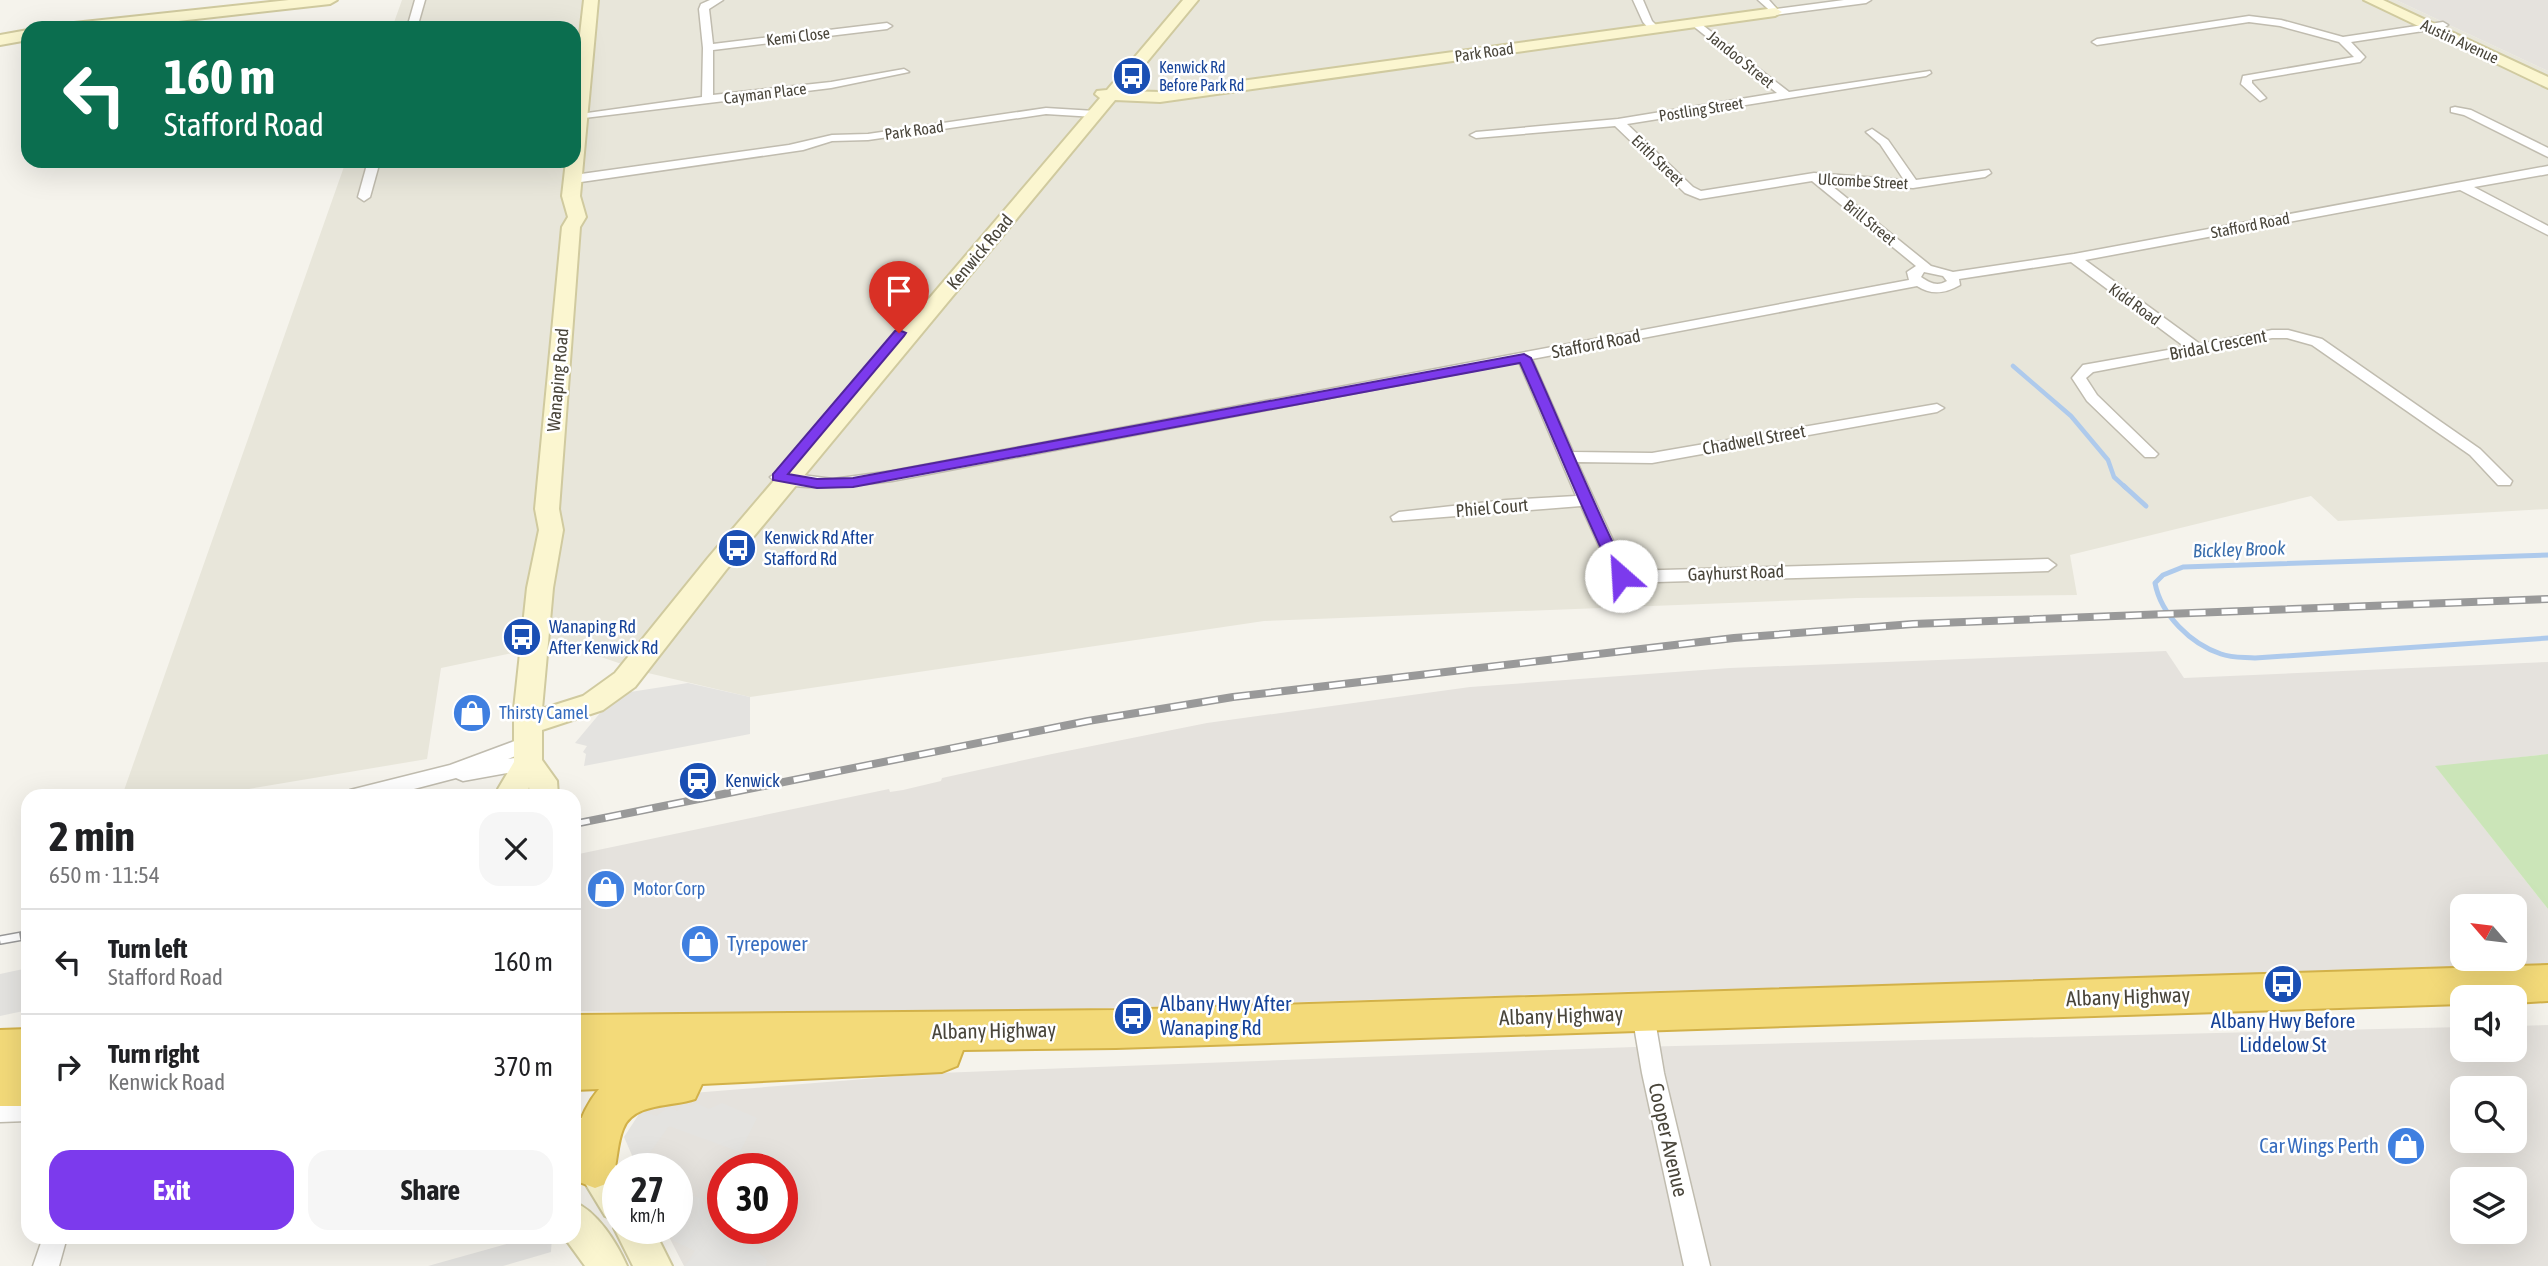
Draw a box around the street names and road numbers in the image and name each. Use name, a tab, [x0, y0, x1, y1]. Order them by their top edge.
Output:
street label: Austin Avenue	[2418, 15, 2502, 67]
street label: Kemi Close	[765, 23, 831, 49]
street label: Jandoo Street	[1704, 27, 1778, 91]
street label: Park Road	[1453, 39, 1515, 65]
street label: Cayman Place	[723, 79, 807, 108]
street label: Postling Street	[1657, 93, 1745, 126]
street label: Park Road	[883, 117, 945, 143]
street label: Erith Street	[1628, 131, 1688, 189]
street label: Ulcombe Street	[1817, 170, 1909, 192]
street label: Brill Street	[1840, 196, 1900, 249]
street label: Stafford Road	[2209, 209, 2291, 241]
street label: Kenwick Road	[942, 210, 1017, 294]
street label: Kidd Road	[2106, 279, 2164, 329]
street label: Stafford Road	[1550, 325, 1642, 362]
street label: Bridal Crescent	[2167, 325, 2268, 364]
street label: Wanaping Road	[543, 327, 572, 433]
street label: Chadwell Street	[1701, 420, 1807, 459]
street label: Phiel Court	[1455, 494, 1529, 521]
street label: Gayhurst Road	[1687, 560, 1785, 585]
street label: Albany Highway	[2065, 982, 2191, 1010]
street label: Albany Highway	[1498, 1001, 1624, 1029]
street label: Albany Highway	[932, 1017, 1057, 1043]
street label: Cooper Avenue	[1644, 1081, 1694, 1199]

